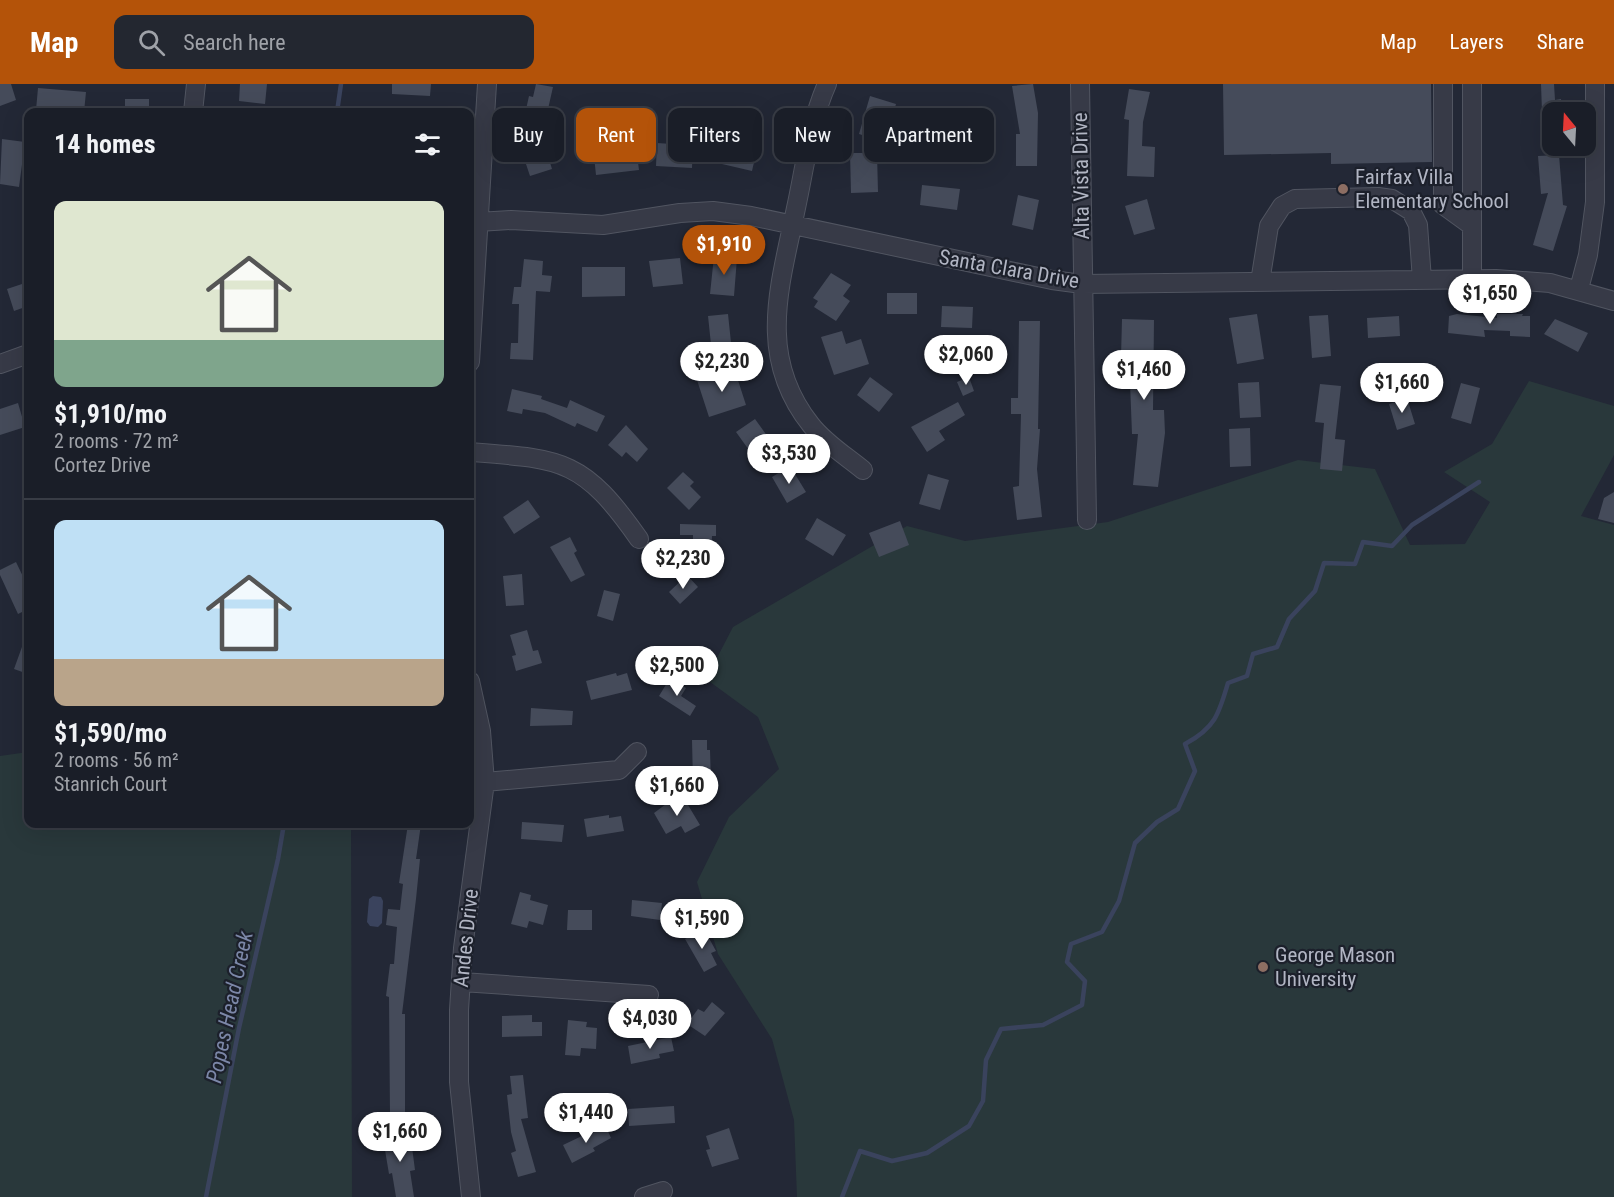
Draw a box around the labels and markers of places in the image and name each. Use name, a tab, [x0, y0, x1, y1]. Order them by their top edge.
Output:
place label: Fairfax Villa Elementary School	[1355, 165, 1509, 213]
marker: Fairfax Villa Elementary School	[1336, 182, 1350, 196]
pin: $1,910	[675, 225, 773, 276]
pin: $1,650	[1441, 274, 1539, 325]
pin: $2,060	[917, 335, 1015, 386]
pin: $2,230	[673, 342, 771, 393]
pin: $1,460	[1095, 350, 1193, 401]
pin: $1,660	[1353, 363, 1451, 414]
pin: $3,530	[740, 434, 838, 485]
pin: $2,230	[634, 539, 732, 590]
pin: $2,500	[628, 646, 726, 697]
pin: $1,660	[628, 766, 726, 817]
pin: $1,590	[653, 899, 751, 950]
place label: George Mason University	[1275, 943, 1395, 991]
marker: George Mason University	[1256, 960, 1270, 974]
pin: $4,030	[601, 999, 699, 1050]
pin: $1,440	[537, 1093, 635, 1144]
pin: $1,660	[351, 1112, 449, 1163]

